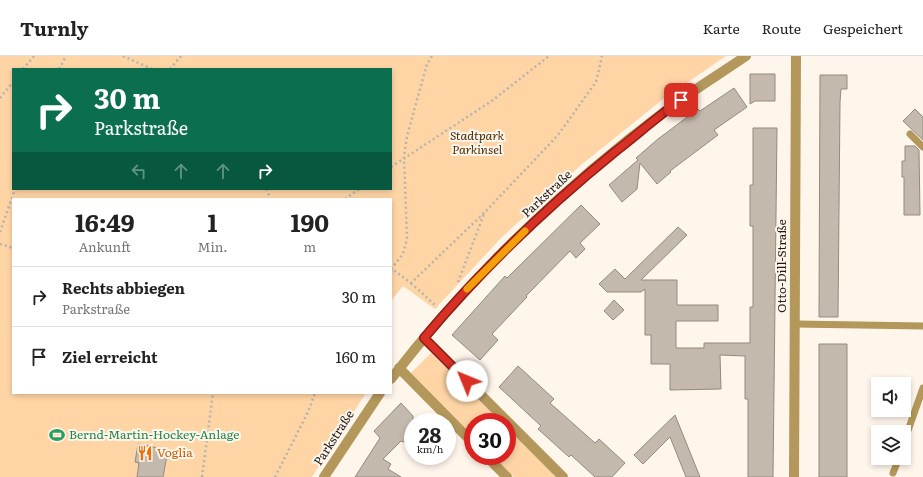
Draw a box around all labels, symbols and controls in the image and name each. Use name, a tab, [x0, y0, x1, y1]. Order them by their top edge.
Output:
text: Turnly	[20, 14, 88, 42]
text: Karte	[703, 18, 740, 38]
text: Route	[762, 18, 801, 38]
text: Gespeichert	[823, 18, 903, 38]
text: 30 m	[94, 76, 160, 118]
pin	[664, 83, 698, 117]
icon: right	[28, 84, 80, 136]
icon: arrive	[670, 89, 692, 111]
text: Parkstraße	[94, 114, 188, 141]
park label: Stadtpark Parkinsel	[450, 126, 505, 158]
icon: left	[128, 160, 150, 182]
icon: ahead	[170, 160, 192, 182]
icon: ahead	[212, 160, 234, 182]
icon: right	[254, 160, 276, 182]
street label: Parkstraße	[517, 165, 575, 221]
text: 16:49	[75, 204, 135, 239]
text: 1	[208, 204, 218, 239]
text: 190	[291, 204, 329, 239]
street label: Otto-Dill-Straße	[772, 219, 790, 313]
text: Ankunft	[79, 237, 131, 256]
text: Min.	[197, 237, 228, 256]
text: m	[304, 237, 316, 256]
text: Rechts abbiegen	[62, 276, 185, 299]
text: 30 m	[342, 285, 376, 308]
icon: right	[28, 286, 50, 308]
text: Parkstraße	[62, 299, 130, 318]
text: Ziel erreicht	[62, 345, 157, 368]
text: 160 m	[336, 345, 376, 368]
icon: arrive	[28, 346, 50, 368]
position arrow	[446, 360, 488, 402]
map controls	[871, 377, 911, 465]
button: sound	[871, 377, 911, 417]
street label: Parkstraße	[309, 406, 358, 469]
speed limit sign: 30	[464, 413, 516, 465]
text: 28	[419, 419, 441, 449]
place label: Bernd-Martin-Hockey-Anlage	[69, 425, 239, 443]
button: layers	[871, 425, 911, 465]
sports icon: Bernd-Martin-Hockey-Anlage	[48, 426, 66, 444]
text: km/h	[417, 441, 443, 456]
place label: Voglia	[157, 443, 193, 461]
restaurant icon: Voglia	[136, 444, 154, 462]

